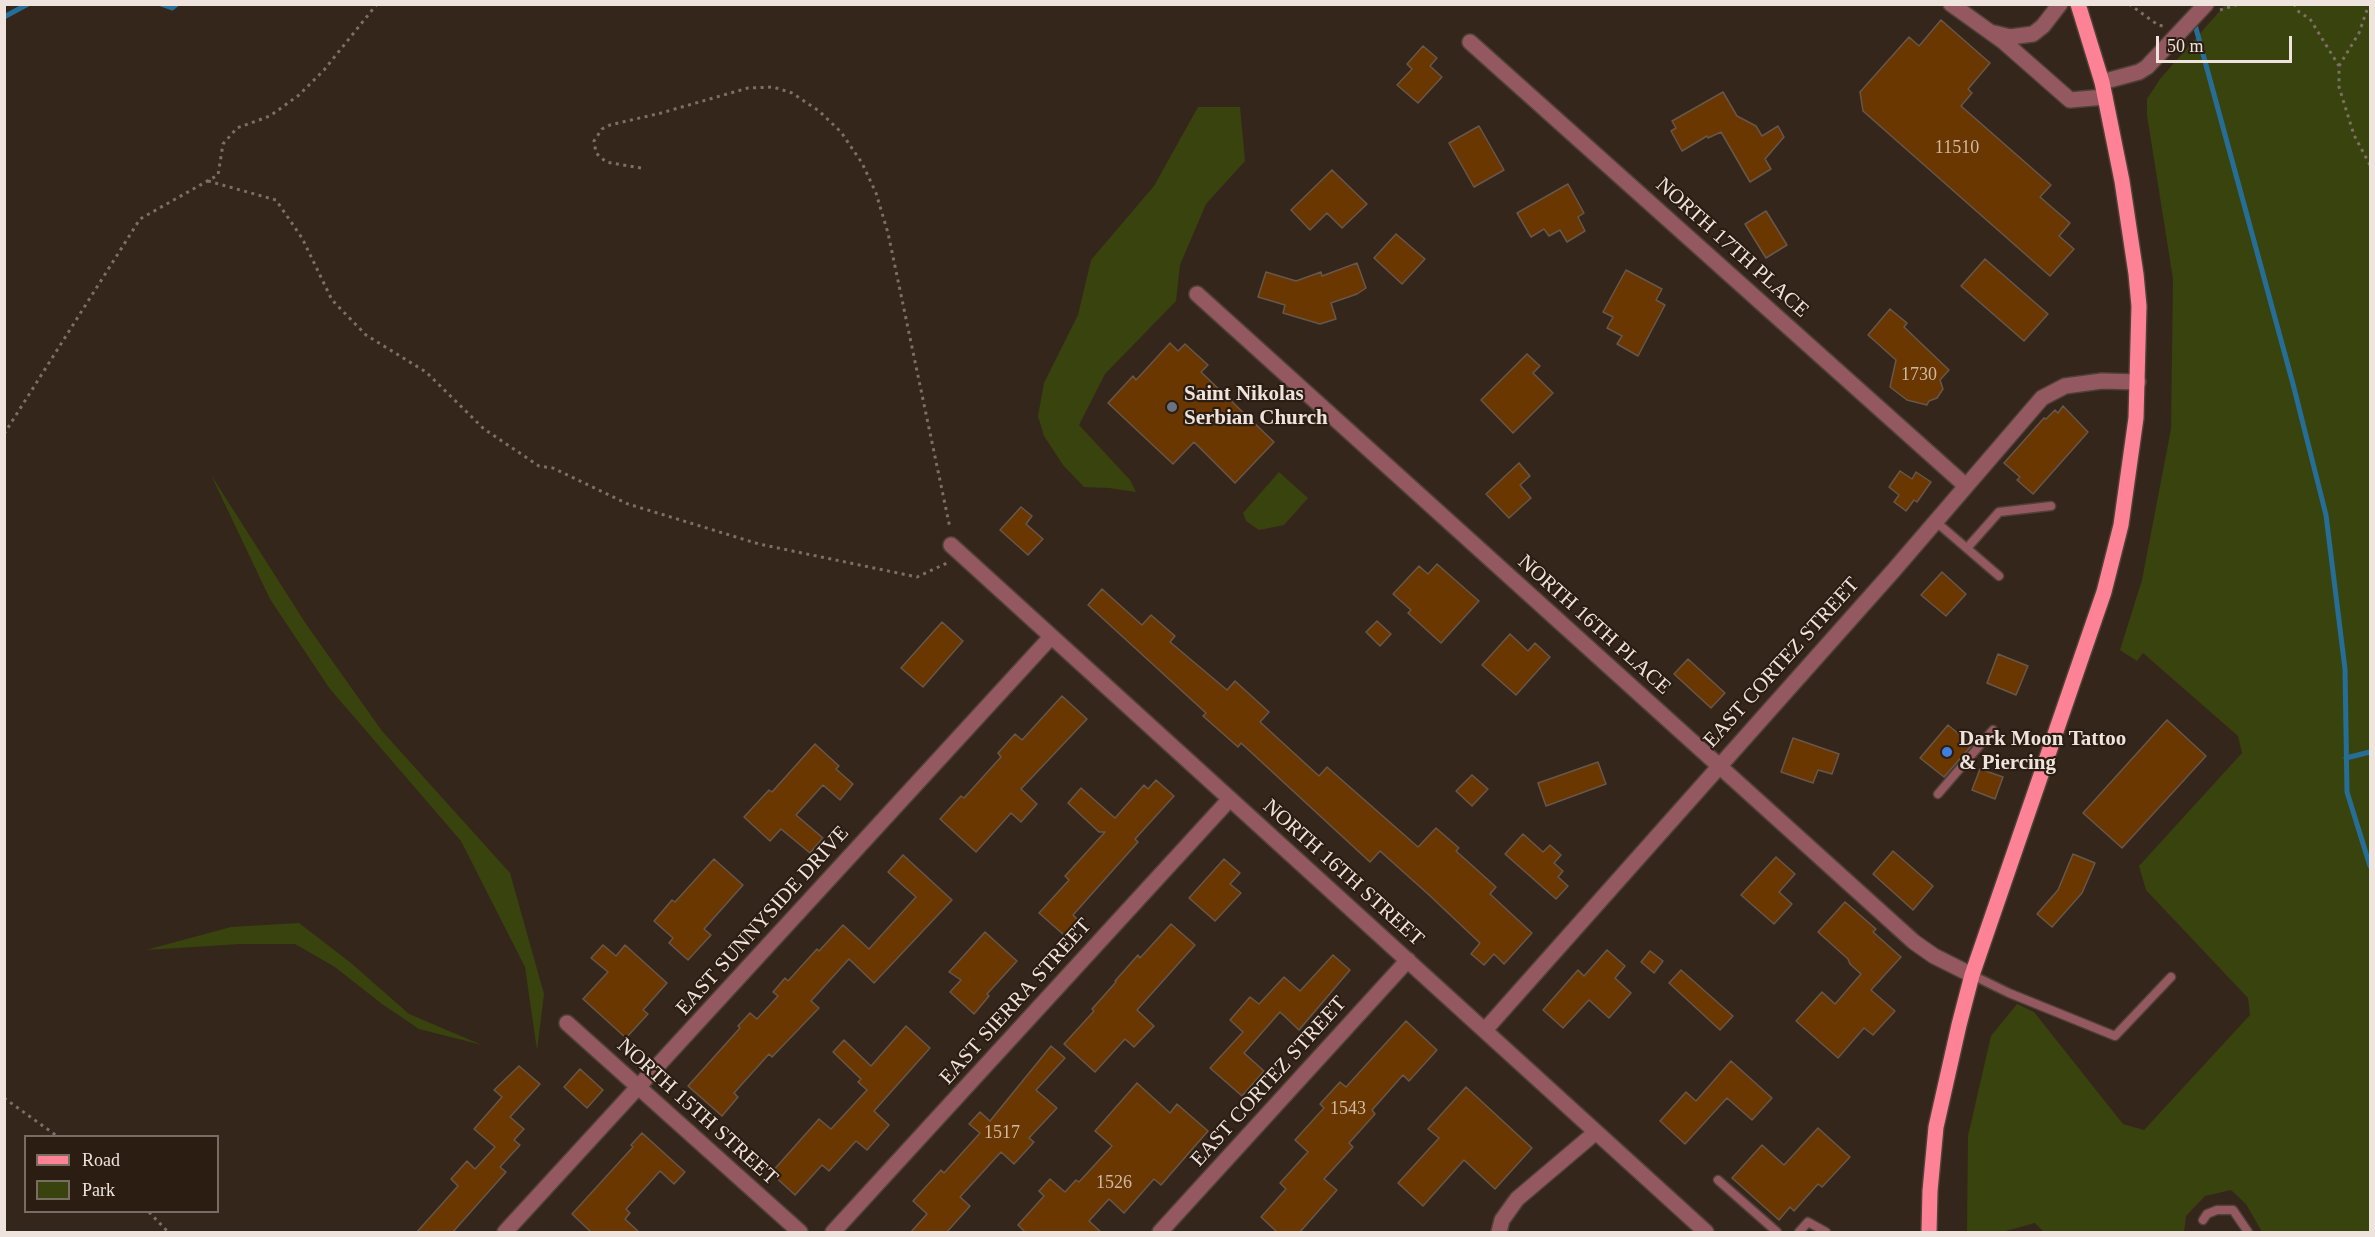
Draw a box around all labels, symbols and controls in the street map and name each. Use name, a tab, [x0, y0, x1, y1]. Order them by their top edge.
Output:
scale bar	[2159, 24, 2296, 62]
text: 50 m	[2167, 36, 2204, 56]
house number: 11510	[1935, 137, 1979, 159]
street label: NORTH 17TH PLACE	[1650, 173, 1814, 323]
house number: 1730	[1901, 364, 1937, 386]
place label: Saint Nikolas Serbian Church	[1184, 382, 1328, 432]
marker: Saint Nikolas Serbian Church	[1165, 400, 1179, 414]
street label: NORTH 16TH PLACE	[1512, 550, 1676, 700]
street label: EAST CORTEZ STREET	[1699, 573, 1865, 753]
place label: Dark Moon Tattoo & Piercing	[1959, 727, 2126, 777]
marker: Dark Moon Tattoo & Piercing	[1940, 745, 1954, 759]
street label: NORTH 16TH STREET	[1257, 794, 1429, 952]
street label: EAST SUNNYSIDE DRIVE	[671, 821, 855, 1021]
street label: EAST SIERRA STREET	[935, 914, 1097, 1090]
street label: EAST CORTEZ STREET	[1186, 992, 1352, 1172]
street label: NORTH 15TH STREET	[611, 1033, 783, 1191]
house number: 1543	[1330, 1098, 1366, 1120]
house number: 1517	[984, 1122, 1020, 1144]
legend	[24, 1135, 219, 1213]
text: Road	[82, 1150, 120, 1170]
house number: 1526	[1096, 1172, 1132, 1194]
text: Park	[82, 1180, 115, 1200]

